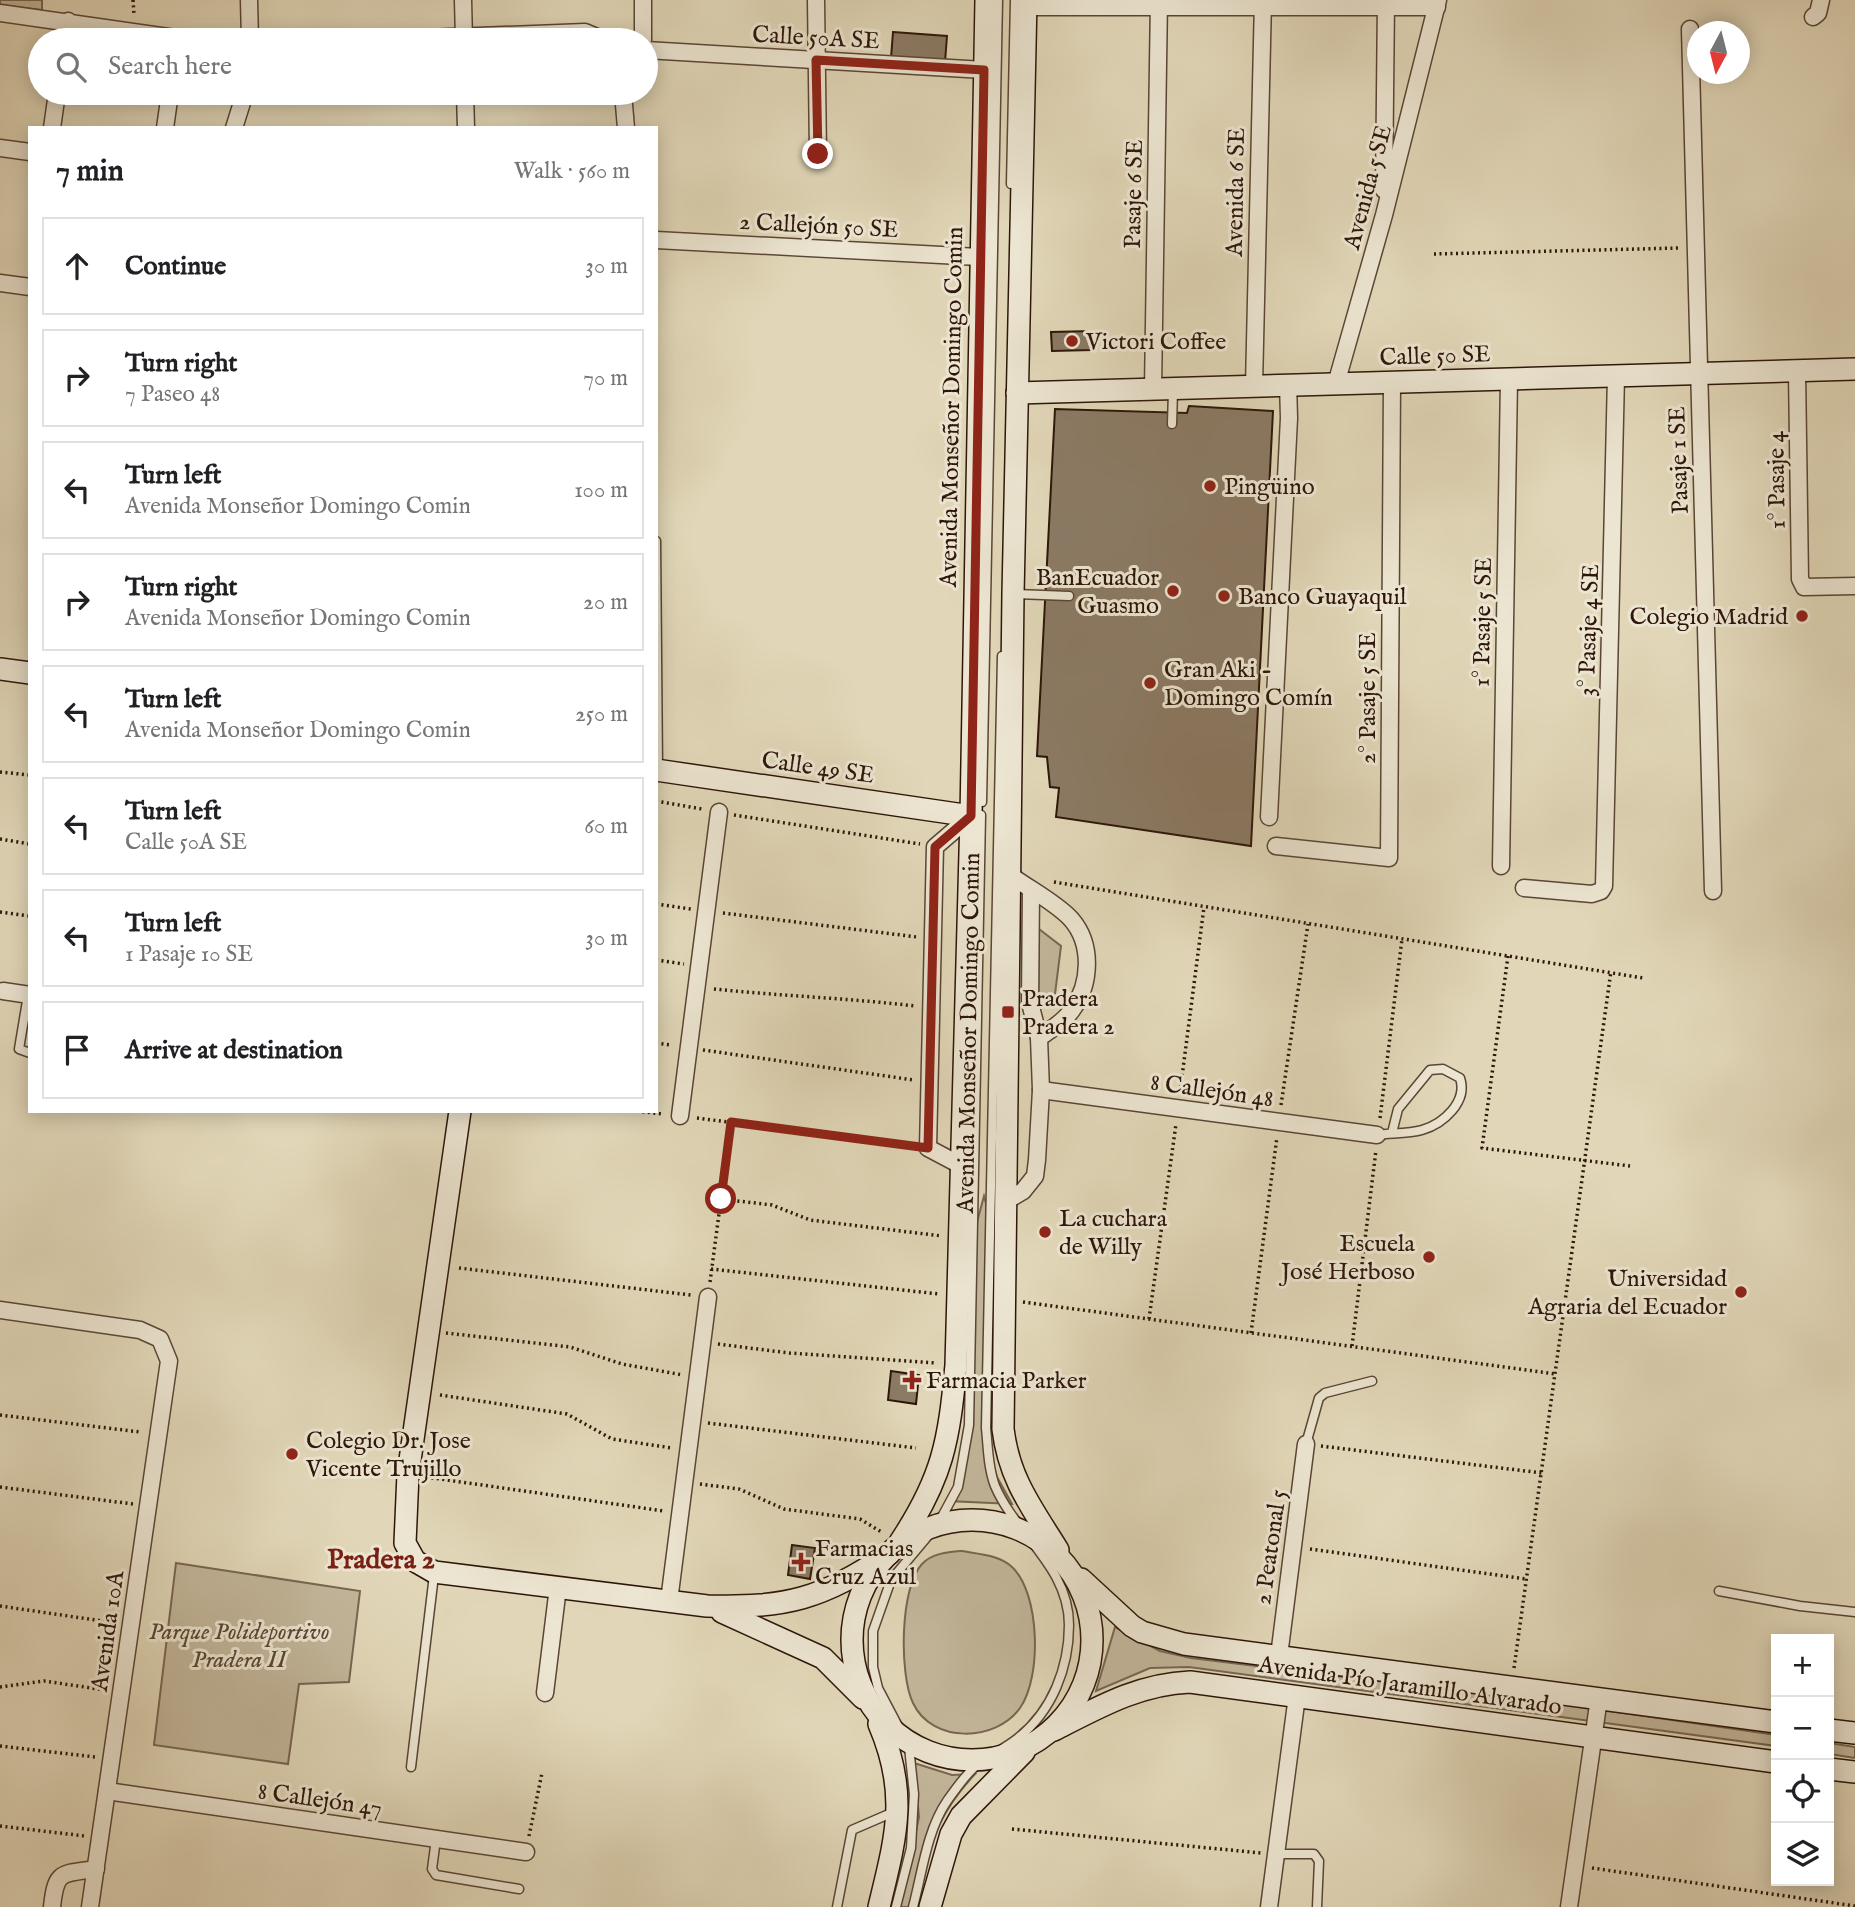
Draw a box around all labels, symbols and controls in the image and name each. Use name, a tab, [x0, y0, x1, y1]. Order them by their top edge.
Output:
street label: Calle 50A SE	[751, 20, 880, 57]
north arrow	[1687, 21, 1750, 84]
search box	[28, 28, 658, 105]
icon: search	[52, 48, 90, 86]
text: Search here	[108, 50, 232, 83]
street label: Avenida 5 SE	[1337, 122, 1400, 254]
street label: Avenida 6 SE	[1220, 127, 1253, 258]
route end	[802, 138, 833, 169]
street label: Pasaje 6 SE	[1118, 139, 1151, 249]
text: 7 min	[56, 153, 124, 191]
text: Walk · 560 m	[514, 157, 630, 186]
street label: 2 Callejón 50 SE	[739, 207, 899, 246]
street label: Avenida Monseñor Domingo Comin	[934, 226, 971, 589]
icon: ahead	[58, 247, 96, 285]
text: Continue	[125, 250, 226, 283]
text: 30 m	[585, 252, 628, 281]
place label: Victori Coffee	[1085, 327, 1226, 358]
marker: Victori Coffee	[1064, 333, 1080, 349]
street label: Calle 50 SE	[1379, 339, 1491, 374]
text: Turn right	[125, 347, 238, 380]
icon: right	[58, 359, 96, 397]
text: 70 m	[583, 364, 628, 393]
text: 7 Paseo 48	[125, 380, 220, 409]
street label: Pasaje 1 SE	[1662, 405, 1697, 514]
street label: 1° Pasaje 4	[1761, 430, 1794, 529]
text: Turn left	[125, 459, 222, 492]
icon: left	[58, 471, 96, 509]
place label: Pingüino	[1224, 472, 1315, 503]
text: 100 m	[574, 476, 628, 505]
marker: Pingüino	[1202, 478, 1218, 494]
text: Avenida Monseñor Domingo Comin	[125, 492, 471, 521]
street label: 1° Pasaje 5 SE	[1467, 557, 1500, 687]
place label: BanEcuador Guasmo	[1036, 563, 1159, 622]
street label: 3° Pasaje 4 SE	[1572, 563, 1607, 697]
text: Turn right	[125, 571, 238, 604]
place label: Banco Guayaquil	[1238, 582, 1407, 613]
icon: right	[58, 583, 96, 621]
marker: BanEcuador Guasmo	[1165, 583, 1181, 599]
text: 20 m	[583, 588, 628, 617]
marker: Banco Guayaquil	[1216, 588, 1232, 604]
place label: Colegio Madrid	[1629, 602, 1788, 633]
text: Avenida Monseñor Domingo Comin	[125, 604, 471, 633]
marker: Colegio Madrid	[1794, 608, 1810, 624]
street label: 2° Pasaje 5 SE	[1353, 632, 1384, 764]
place label: Gran Aki - Domingo Comín	[1164, 655, 1333, 714]
marker: Gran Aki - Domingo Comín	[1142, 675, 1158, 691]
text: Turn left	[125, 683, 222, 716]
icon: left	[58, 695, 96, 733]
text: 250 m	[575, 700, 628, 729]
text: Avenida Monseñor Domingo Comin	[125, 716, 471, 745]
street label: Calle 49 SE	[760, 745, 876, 792]
text: Turn left	[125, 795, 222, 828]
icon: left	[58, 807, 96, 845]
text: 60 m	[584, 812, 628, 841]
text: Calle 50A SE	[125, 828, 247, 857]
street label: Avenida Monseñor Domingo Comin	[951, 852, 988, 1215]
text: Turn left	[125, 907, 222, 940]
icon: left	[58, 919, 96, 957]
text: 30 m	[585, 924, 628, 953]
text: 1 Pasaje 10 SE	[125, 940, 253, 969]
place label: Pradera Pradera 2	[1022, 984, 1115, 1043]
marker: Pradera Pradera 2	[1000, 1004, 1016, 1020]
icon: arrive	[58, 1031, 96, 1069]
text: Arrive at destination	[125, 1034, 343, 1067]
street label: 8 Callejón 48	[1148, 1068, 1275, 1115]
route start	[705, 1183, 736, 1214]
place label: La cuchara de Willy	[1059, 1204, 1168, 1263]
marker: La cuchara de Willy	[1037, 1224, 1053, 1240]
place label: Escuela José Herboso	[1278, 1229, 1416, 1288]
marker: Escuela José Herboso	[1421, 1249, 1437, 1265]
place label: Universidad Agraria del Ecuador	[1527, 1264, 1727, 1323]
marker: Universidad Agraria del Ecuador	[1733, 1284, 1749, 1300]
place label: Farmacia Parker	[926, 1366, 1087, 1397]
marker: Farmacia Parker	[904, 1372, 920, 1388]
place label: Colegio Dr. Jose Vicente Trujillo	[305, 1426, 471, 1485]
marker: Colegio Dr. Jose Vicente Trujillo	[284, 1446, 300, 1462]
street label: 2 Peatonal 5	[1248, 1487, 1295, 1607]
place label: Farmacias Cruz Azul	[815, 1534, 916, 1593]
district label: Pradera 2	[327, 1543, 435, 1578]
marker: Farmacias Cruz Azul	[793, 1554, 809, 1570]
street label: Avenida 10A	[85, 1568, 132, 1695]
park label: Parque Polideportivo Pradera II	[149, 1617, 329, 1676]
map controls	[1771, 1634, 1834, 1886]
button: +	[1771, 1634, 1834, 1697]
street label: Avenida Pío Jaramillo Alvarado	[1255, 1650, 1564, 1723]
button: −	[1771, 1697, 1834, 1760]
button: locate	[1771, 1760, 1834, 1823]
street label: 8 Callejón 47	[256, 1776, 384, 1825]
button: layers	[1771, 1823, 1834, 1886]

